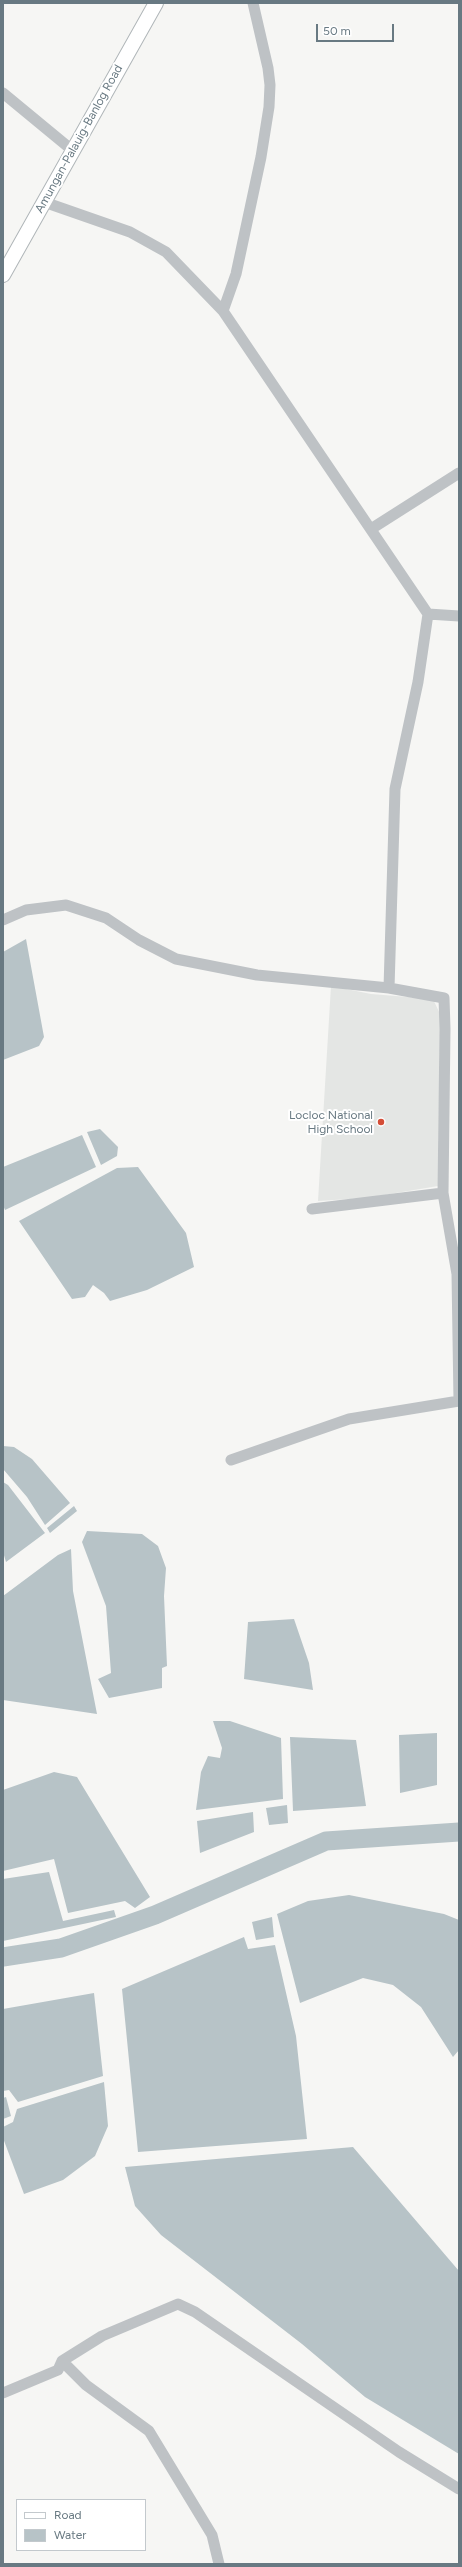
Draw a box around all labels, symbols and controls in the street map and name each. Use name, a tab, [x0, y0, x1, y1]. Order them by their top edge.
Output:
scale bar	[318, 16, 396, 42]
text: 50 m	[323, 24, 351, 38]
street label: Amungan-Palauig-Banlog Road	[32, 62, 126, 216]
place label: Locloc National High School	[289, 1108, 373, 1136]
marker: Locloc National High School	[376, 1117, 386, 1127]
legend	[16, 2499, 146, 2551]
text: Road	[54, 2508, 82, 2522]
text: Water	[54, 2528, 86, 2542]

